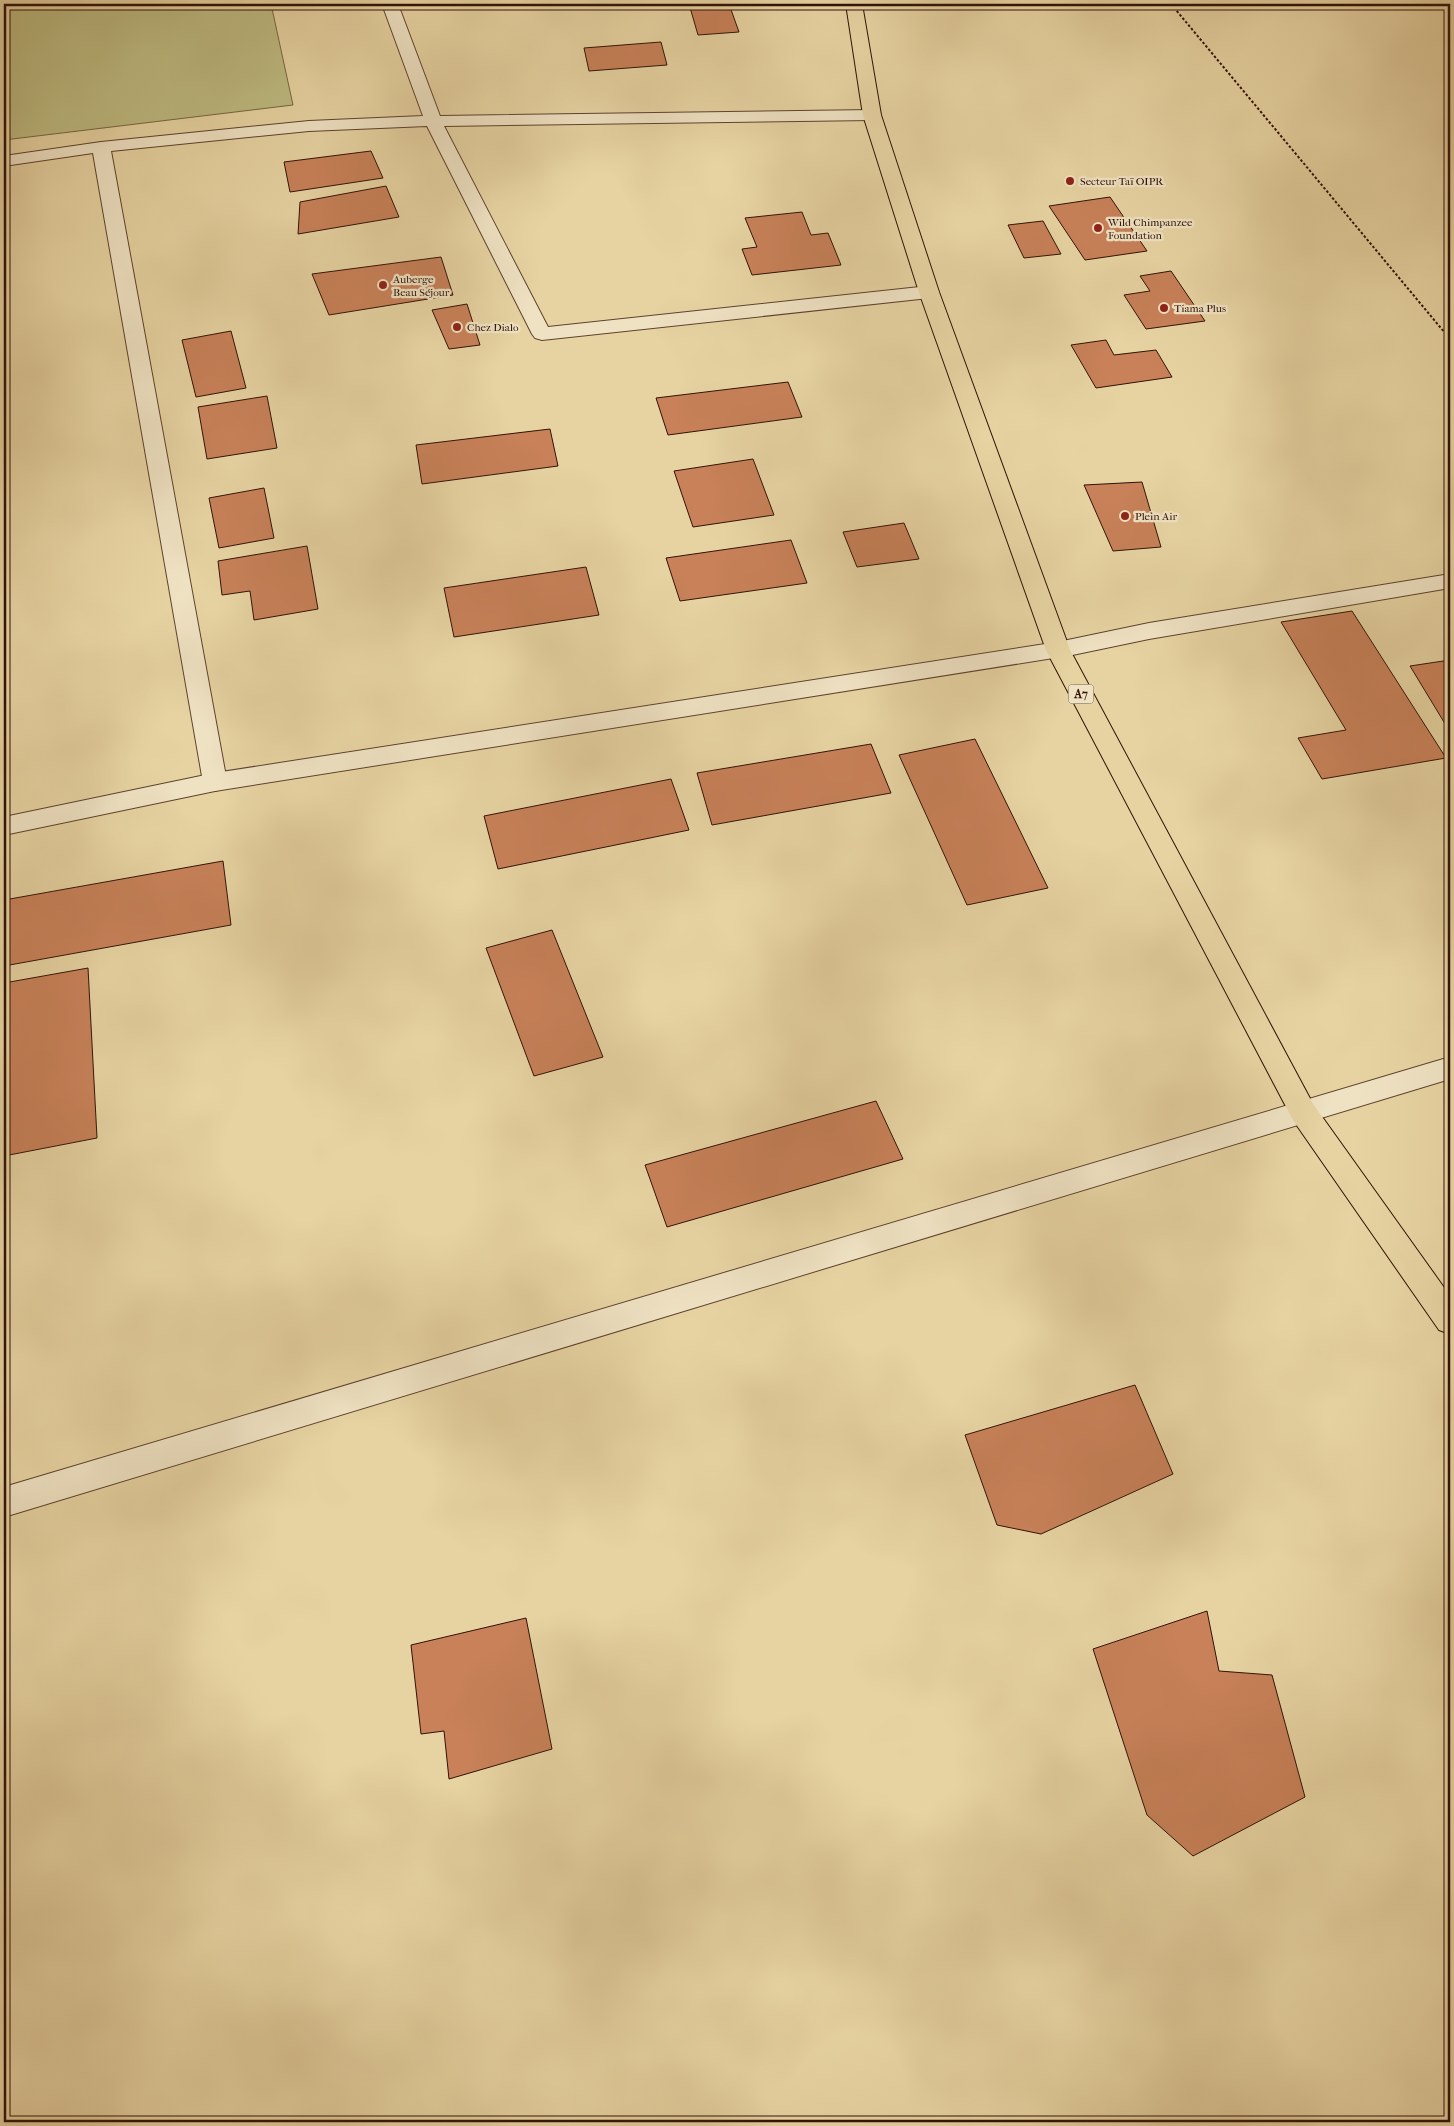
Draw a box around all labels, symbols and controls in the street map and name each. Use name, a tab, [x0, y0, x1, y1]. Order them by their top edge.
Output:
marker: Secteur Taï OIPR	[1064, 175, 1076, 187]
place label: Secteur Taï OIPR	[1080, 175, 1164, 188]
place label: Wild Chimpanzee Foundation	[1107, 216, 1193, 242]
marker: Wild Chimpanzee Foundation	[1092, 222, 1104, 234]
place label: Auberge Beau Séjour	[392, 273, 450, 299]
marker: Auberge Beau Séjour	[377, 279, 389, 291]
marker: Tiama Plus	[1158, 302, 1170, 314]
place label: Tiama Plus	[1174, 302, 1226, 315]
marker: Chez Dialo	[451, 321, 463, 333]
place label: Chez Dialo	[467, 321, 519, 334]
marker: Plein Air	[1119, 510, 1131, 522]
place label: Plein Air	[1135, 510, 1177, 523]
road number: A7	[1068, 684, 1094, 704]

